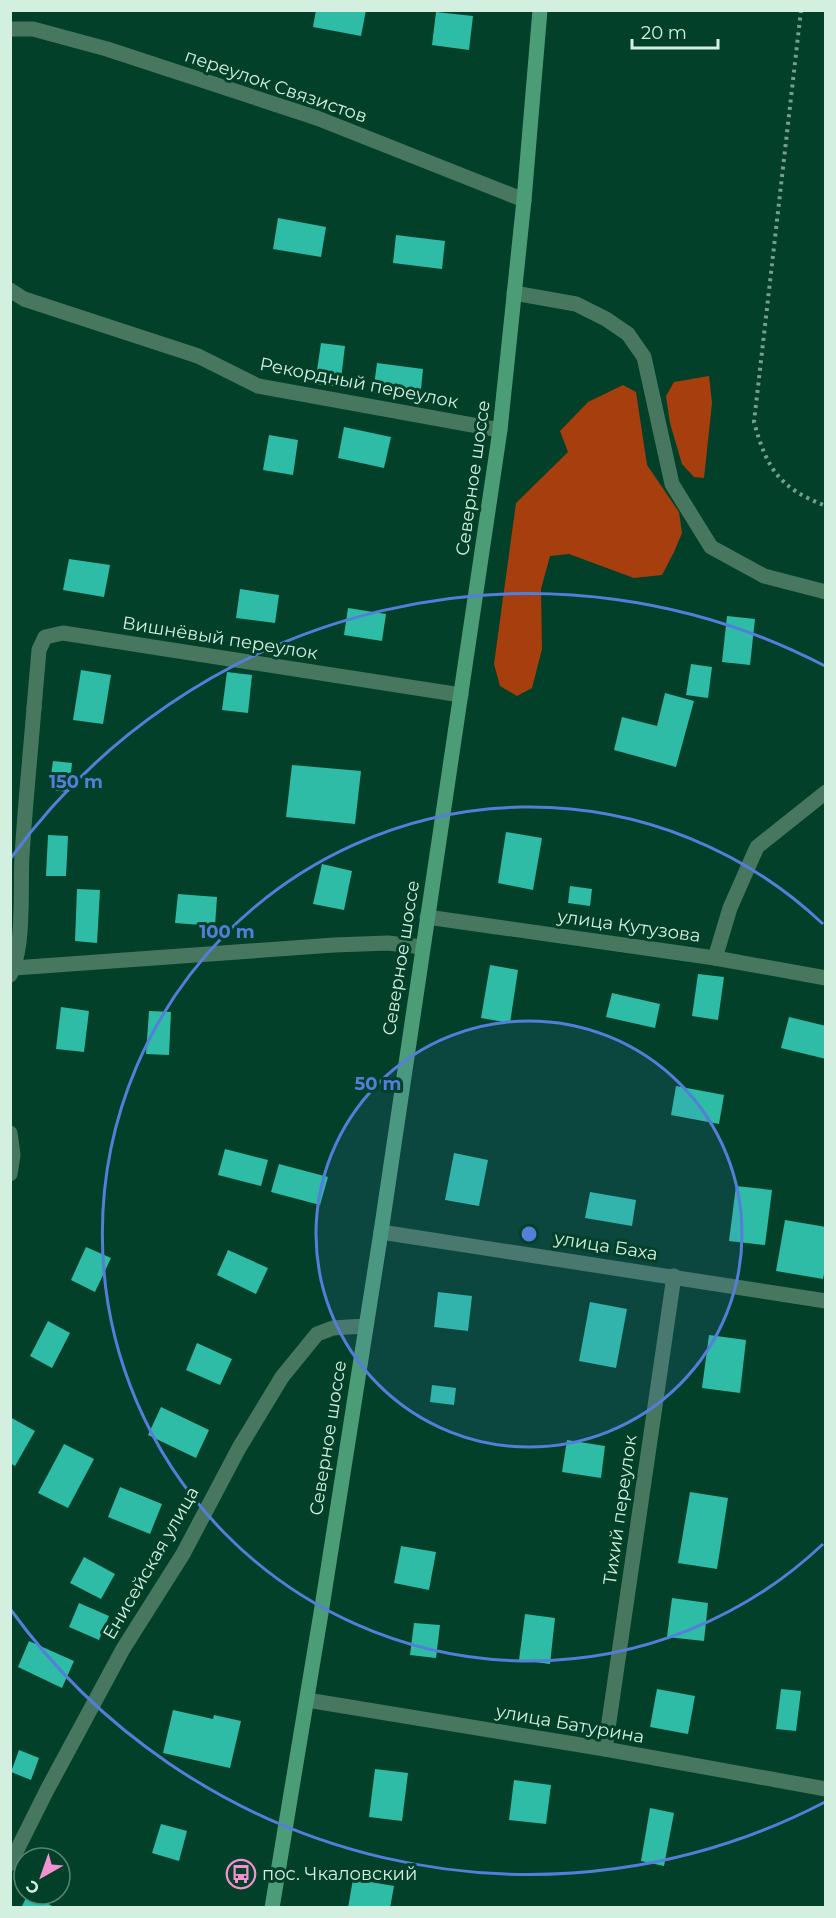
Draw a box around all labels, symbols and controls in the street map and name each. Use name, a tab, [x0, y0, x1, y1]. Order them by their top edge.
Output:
scale bar	[632, 12, 718, 50]
text: 20 m	[641, 22, 687, 44]
street label: переулок Связистов	[182, 44, 370, 128]
street label: Рекордный переулок	[258, 353, 461, 413]
street label: Северное шоссе	[451, 399, 495, 557]
street label: Вишнёвый переулок	[121, 612, 320, 664]
text: 150 m	[49, 771, 103, 793]
street label: Северное шоссе	[378, 879, 424, 1037]
street label: улица Кутузова	[555, 905, 702, 947]
text: 100 m	[199, 921, 255, 943]
text: 50 m	[355, 1073, 401, 1095]
centre of rings	[519, 1224, 539, 1244]
street label: улица Баха	[552, 1227, 659, 1265]
street label: Северное шоссе	[305, 1359, 351, 1517]
street label: Тихий переулок	[599, 1433, 641, 1586]
street label: Енисейская улица	[98, 1483, 204, 1643]
street label: улица Батурина	[493, 1700, 646, 1748]
north arrow	[12, 1846, 72, 1906]
bus stop icon: пос. Чкаловский	[225, 1858, 257, 1890]
place label: пос. Чкаловский	[262, 1863, 417, 1885]
text: С	[22, 1876, 43, 1898]

